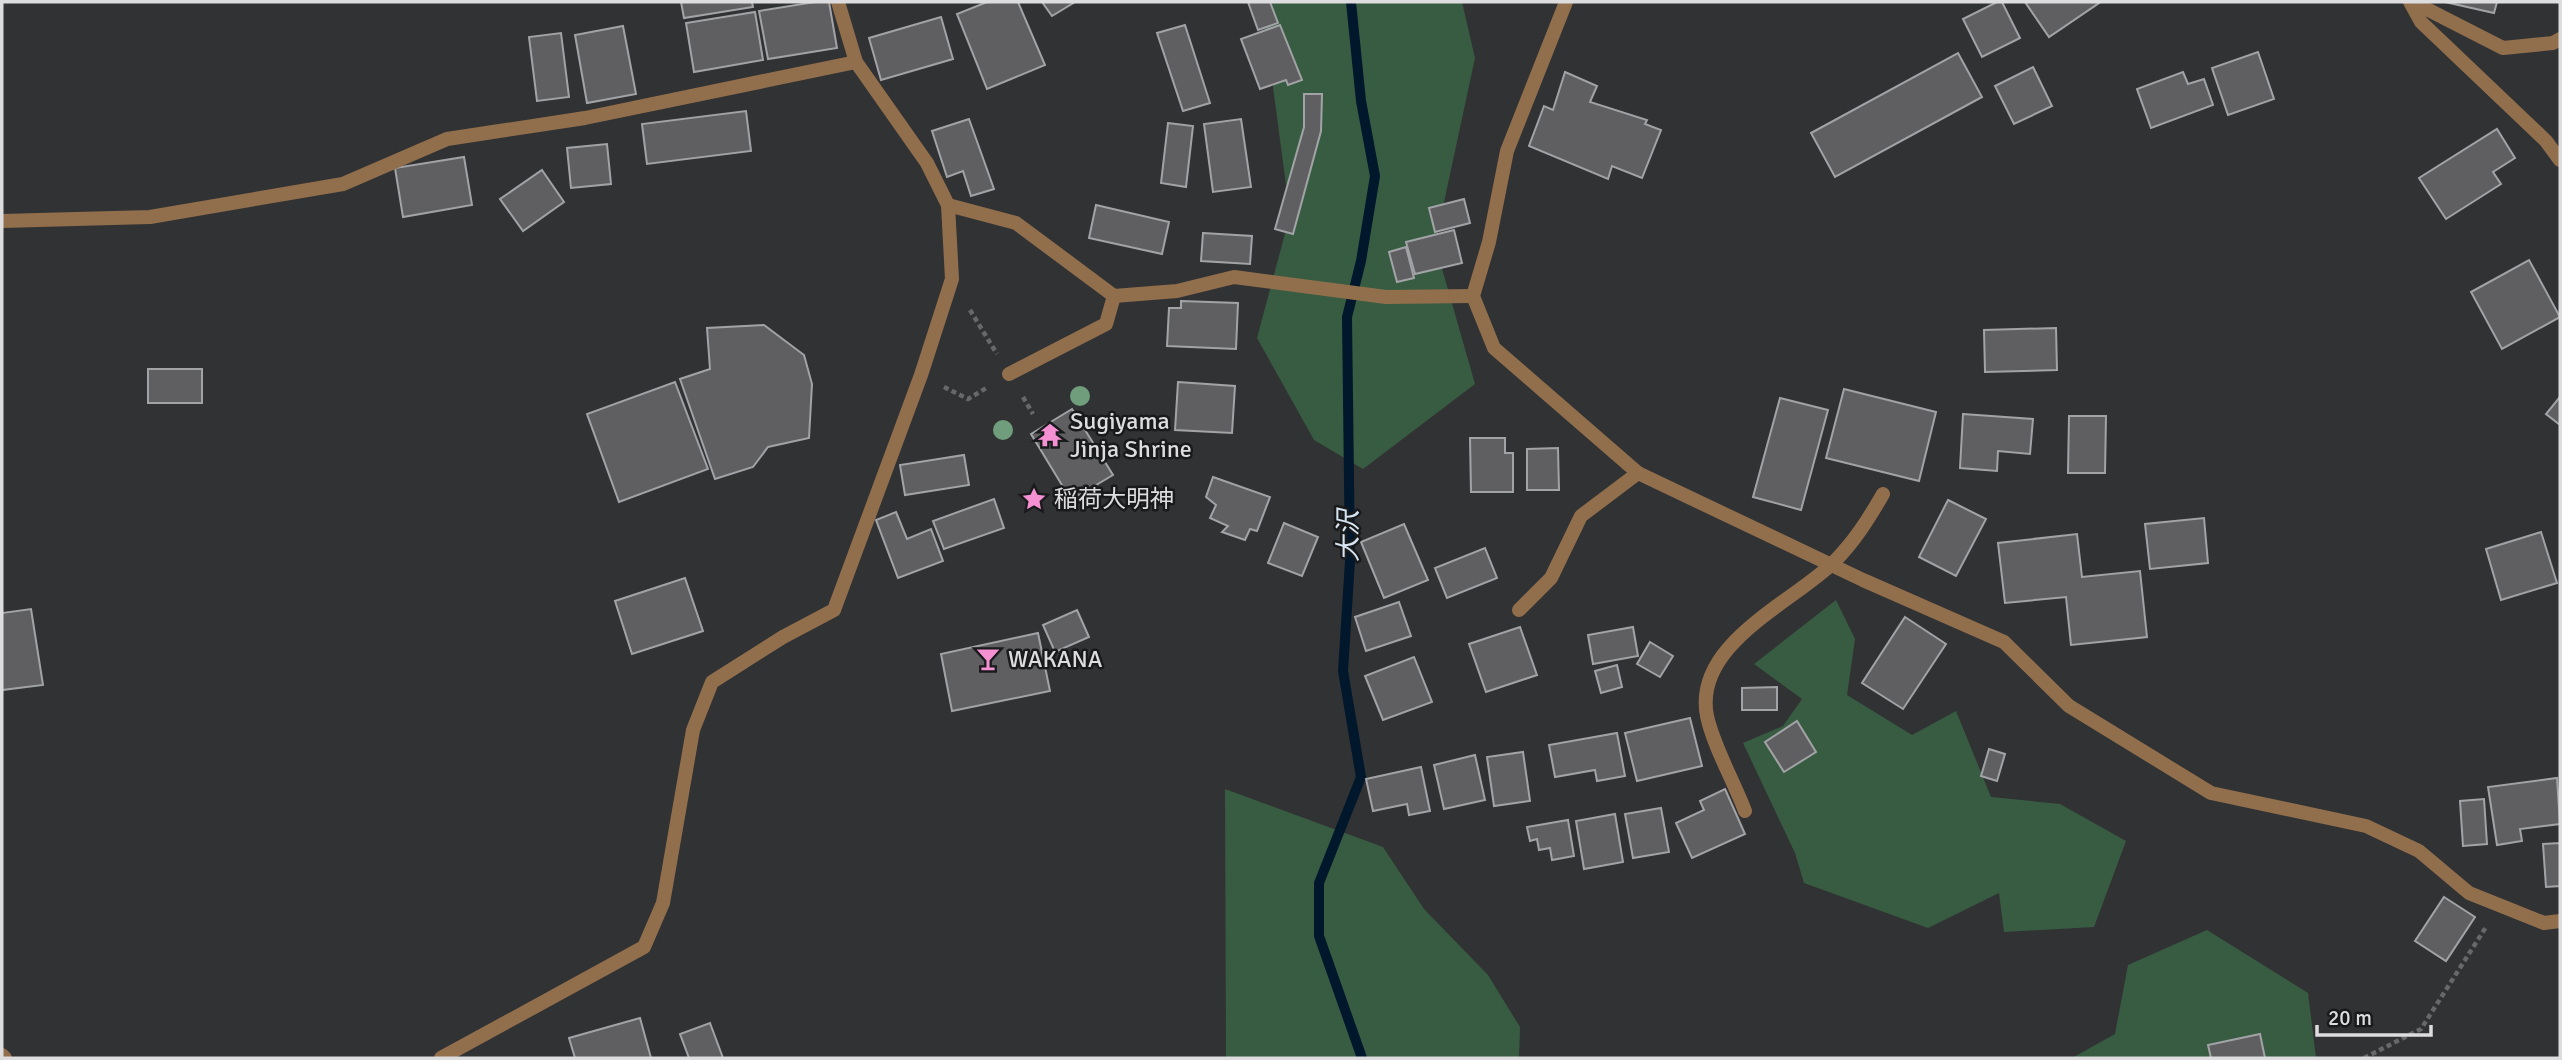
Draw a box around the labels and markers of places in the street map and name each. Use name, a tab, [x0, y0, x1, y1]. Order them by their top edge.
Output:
place label: Sugiyama Jinja Shrine	[1070, 406, 1192, 464]
temple icon: Sugiyama Jinja Shrine	[1036, 421, 1064, 449]
place label: 稲荷大明神	[1054, 484, 1174, 514]
place icon: 稲荷大明神	[1020, 485, 1048, 513]
place label: WAKANA	[1008, 644, 1103, 674]
bar icon: WAKANA	[974, 645, 1002, 673]

